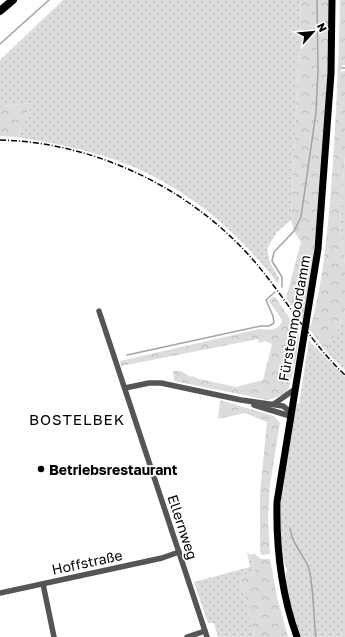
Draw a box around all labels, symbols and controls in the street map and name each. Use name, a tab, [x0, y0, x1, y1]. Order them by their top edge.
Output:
north arrow	[293, 12, 333, 52]
text: N	[315, 21, 330, 34]
street label: Fürstenmoordamm	[275, 254, 313, 382]
district label: BOSTELBEK	[29, 410, 125, 428]
place label: Betriebsrestaurant	[49, 461, 178, 478]
marker: Betriebsrestaurant	[36, 464, 46, 474]
street label: Ellernweg	[165, 492, 201, 562]
street label: Hoffstraße	[50, 546, 124, 578]

